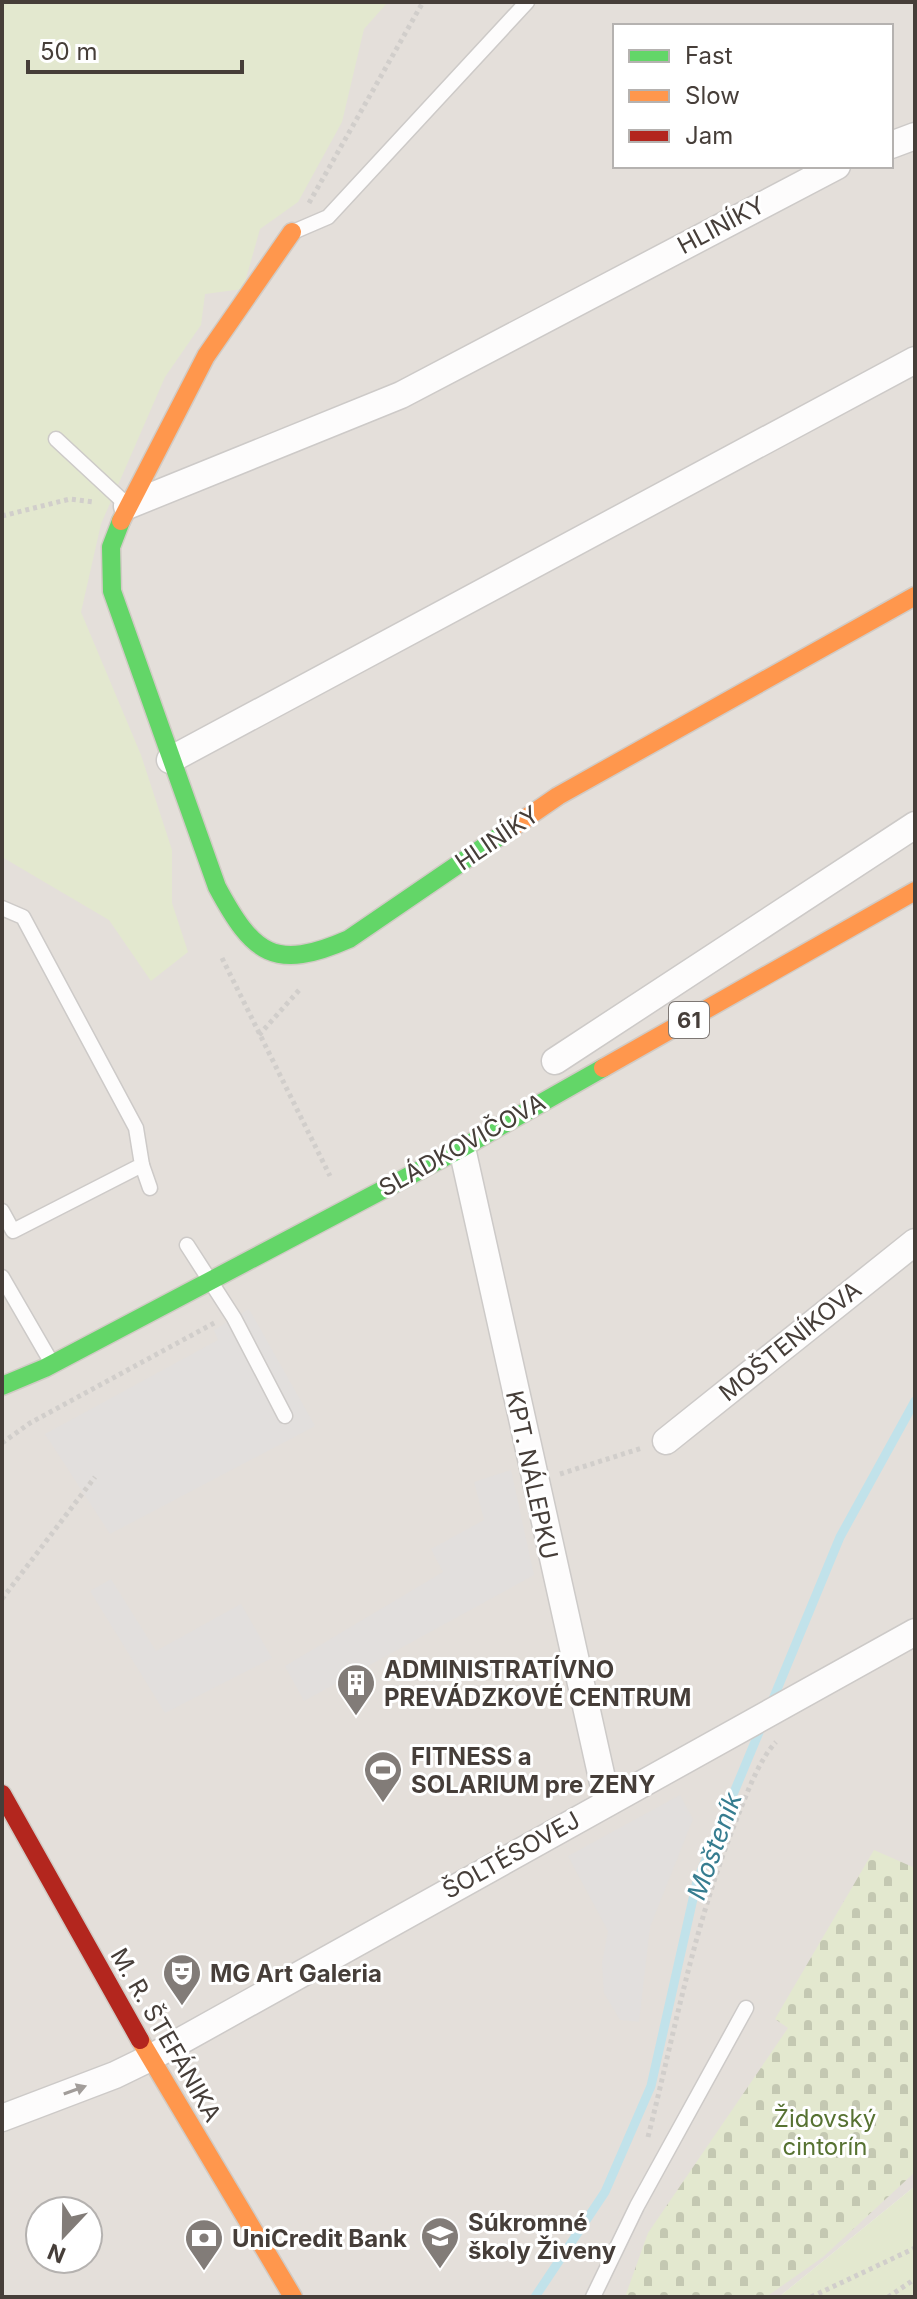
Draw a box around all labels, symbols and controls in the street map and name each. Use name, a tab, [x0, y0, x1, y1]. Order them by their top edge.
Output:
scale bar	[28, 24, 242, 74]
legend	[613, 24, 893, 168]
text: 50 m	[40, 37, 98, 66]
text: Fast	[685, 41, 733, 70]
text: Slow	[685, 81, 740, 110]
text: Jam	[685, 121, 733, 150]
street label: HLINÍKY	[672, 189, 770, 260]
street label: HLINÍKY	[449, 799, 544, 877]
road number: 61	[669, 1002, 709, 1038]
street label: SLÁDKOVIČOVA	[373, 1087, 550, 1203]
street label: MOŠTENÍKOVA	[713, 1274, 867, 1407]
street label: KPT. NÁLEPKU	[500, 1388, 565, 1562]
place label: ADMINISTRATÍVNO PREVÁDZKOVÉ CENTRUM	[384, 1655, 691, 1712]
building icon: ADMINISTRATÍVNO PREVÁDZKOVÉ CENTRUM	[335, 1662, 377, 1717]
place label: FITNESS a SOLARIUM pre ZENY	[411, 1742, 655, 1799]
sports icon: FITNESS a SOLARIUM pre ZENY	[362, 1749, 404, 1804]
water label: Mošteník	[680, 1787, 748, 1904]
street label: ŠOLTÉSOVEJ	[437, 1804, 585, 1905]
street label: M. R. ŠTEFÁNIKA	[105, 1943, 228, 2127]
theatre icon: MG Art Galeria	[161, 1952, 203, 2007]
place label: MG Art Galeria	[210, 1959, 382, 1988]
one-way arrow	[63, 2084, 87, 2096]
park label: Židovský cintorín	[774, 2103, 876, 2161]
north arrow	[24, 2195, 104, 2275]
place label: Súkromné školy Živeny	[468, 2208, 617, 2265]
school or university icon: Súkromné školy Živeny	[419, 2215, 461, 2270]
bank icon: UniCredit Bank	[183, 2217, 225, 2272]
place label: UniCredit Bank	[232, 2224, 407, 2253]
text: N	[44, 2238, 69, 2269]

